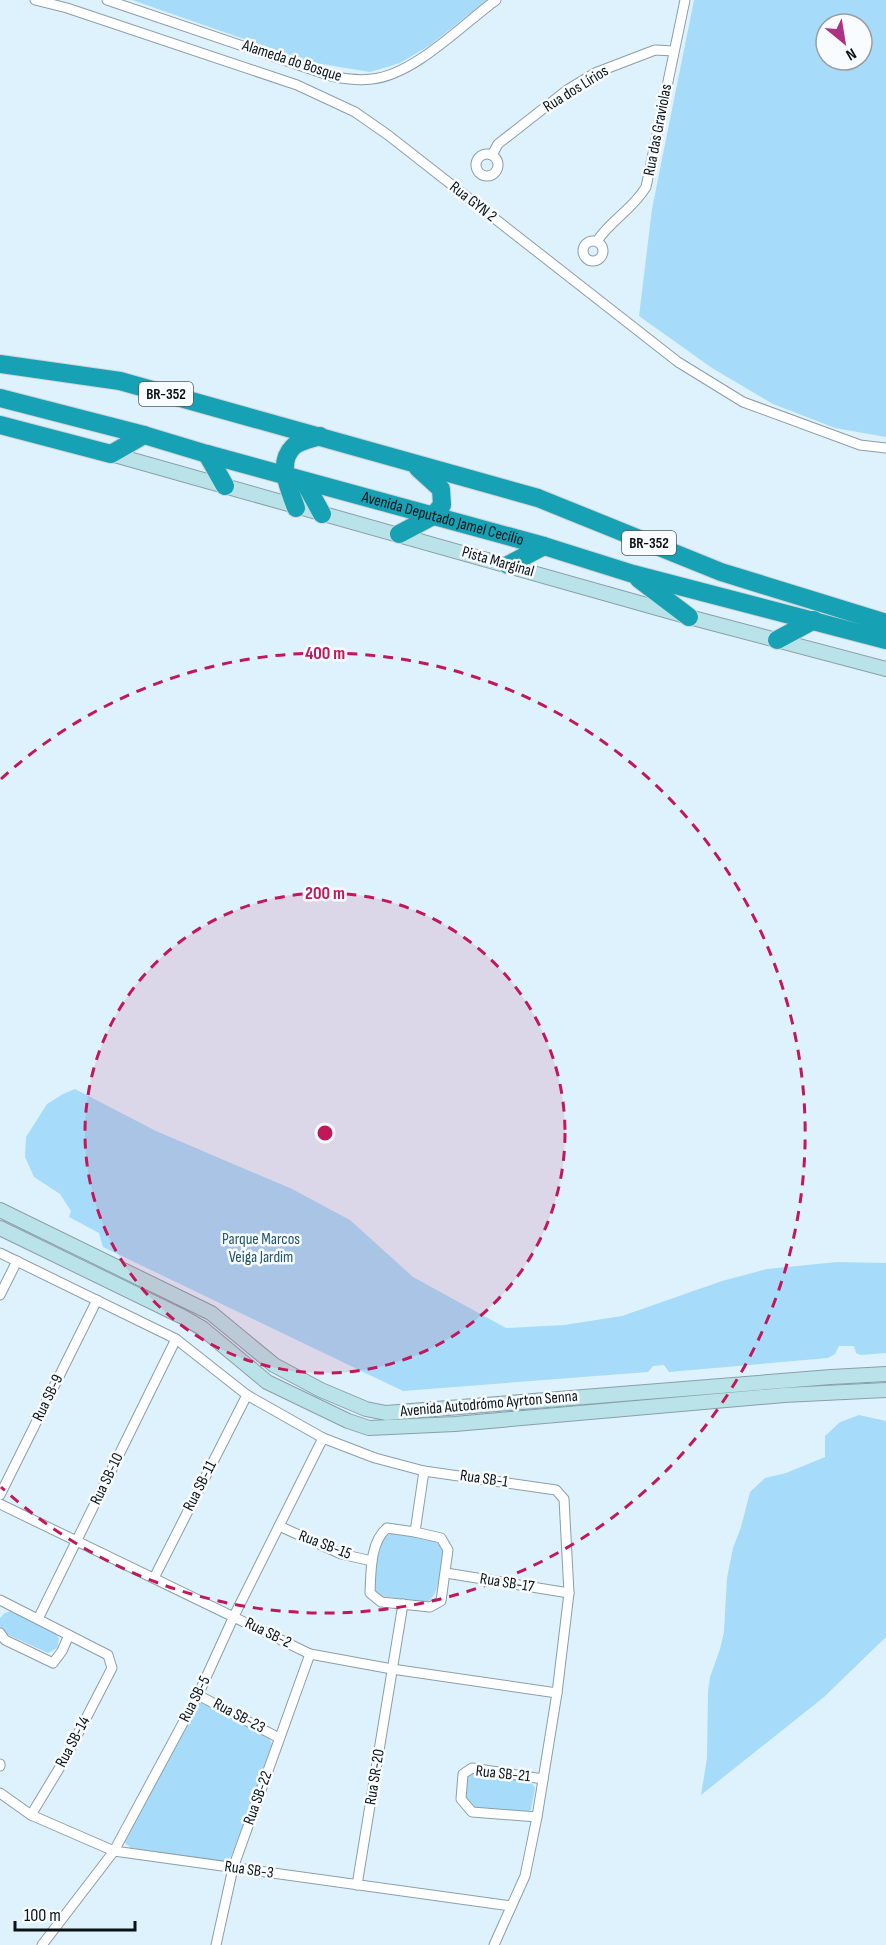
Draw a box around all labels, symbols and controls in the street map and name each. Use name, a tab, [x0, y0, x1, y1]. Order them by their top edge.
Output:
north arrow	[814, 12, 874, 72]
street label: Alameda do Bosque	[239, 36, 344, 86]
text: N	[842, 43, 859, 64]
street label: Rua dos Lírios	[540, 61, 612, 116]
street label: Rua das Graviolas	[640, 82, 676, 177]
street label: Rua GYN 2	[446, 178, 500, 226]
road number: BR-352	[139, 382, 193, 406]
street label: Avenida Deputado Jamel Cecilio	[359, 487, 526, 550]
road number: BR-352	[622, 531, 676, 555]
street label: Pista Marginal	[460, 543, 536, 581]
text: 400 m	[305, 643, 345, 664]
text: 200 m	[305, 883, 345, 904]
centre of rings	[315, 1123, 335, 1143]
park label: Parque Marcos Veiga Jardim	[222, 1230, 300, 1267]
street label: Rua SB-9	[29, 1371, 67, 1425]
street label: Avenida Autodrómo Ayrton Senna	[399, 1387, 578, 1421]
street label: Rua SB-10	[86, 1450, 128, 1508]
street label: Rua SB-11	[179, 1457, 221, 1514]
street label: Rua SB-1	[459, 1466, 510, 1492]
street label: Rua SB-15	[296, 1526, 354, 1564]
street label: Rua SB-17	[479, 1569, 536, 1597]
street label: Rua SB-2	[242, 1614, 294, 1652]
street label: Rua SB-5	[175, 1673, 215, 1725]
street label: Rua SB-23	[210, 1694, 268, 1738]
street label: Rua SB-14	[52, 1713, 94, 1771]
street label: Rua SR-20	[361, 1748, 389, 1806]
street label: Rua SB-21	[475, 1762, 532, 1786]
street label: Rua SB-22	[240, 1769, 276, 1827]
street label: Rua SB-3	[223, 1857, 275, 1883]
scale bar	[15, 1894, 135, 1932]
text: 100 m	[24, 1905, 61, 1926]

